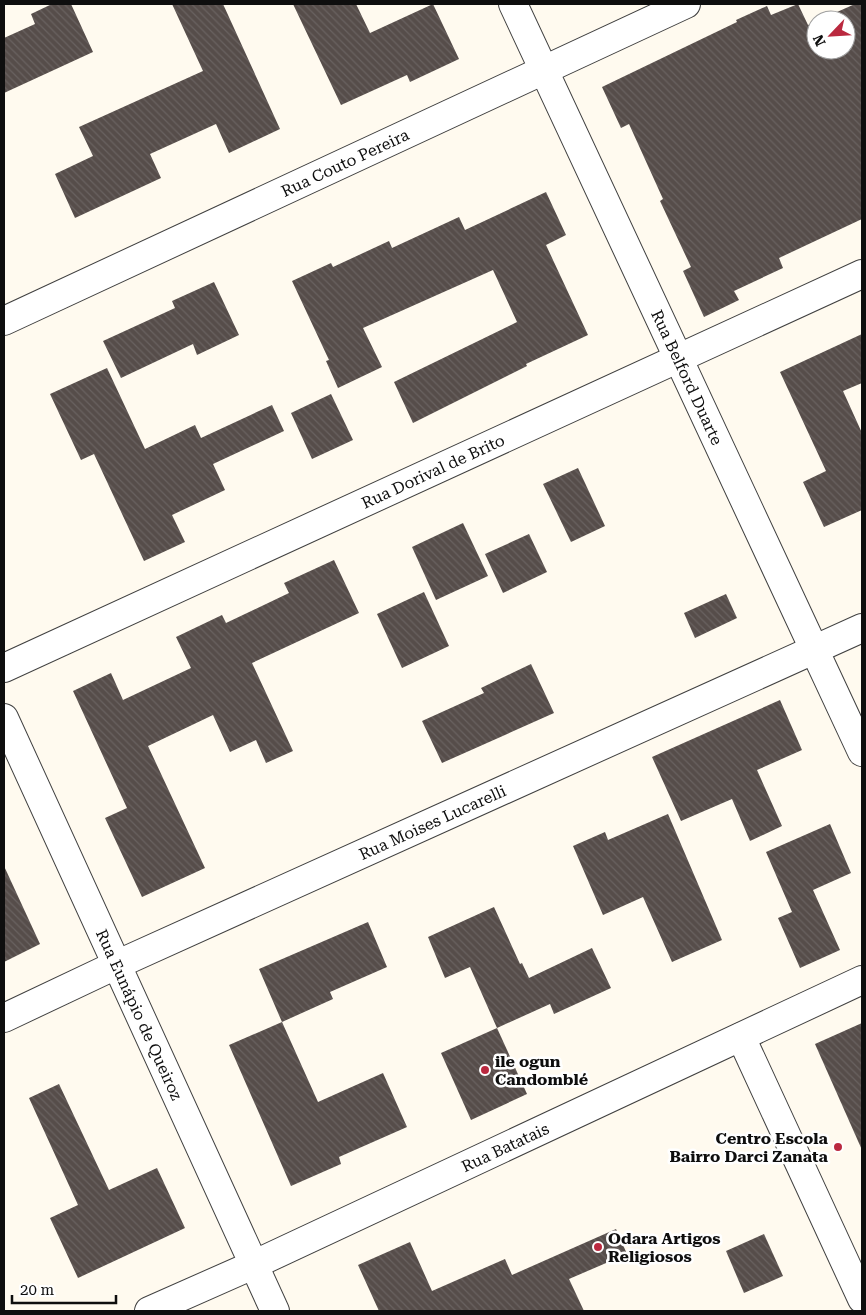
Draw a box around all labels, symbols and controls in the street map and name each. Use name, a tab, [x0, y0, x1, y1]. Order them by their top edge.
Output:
north arrow	[806, 10, 856, 60]
text: N	[810, 32, 829, 49]
street label: Rua Couto Pereira	[278, 125, 412, 200]
street label: Rua Belford Duarte	[647, 307, 727, 448]
street label: Rua Dorival de Brito	[358, 430, 508, 512]
street label: Rua Moises Lucarelli	[356, 781, 509, 864]
street label: Rua Eunápio de Queiroz	[92, 926, 187, 1103]
place label: ile ogun Candomblé	[495, 1052, 588, 1089]
marker: ile ogun Candomblé	[479, 1064, 491, 1076]
street label: Rua Batatais	[458, 1118, 552, 1176]
place label: Centro Escola Bairro Darci Zanata	[669, 1129, 829, 1166]
marker: Centro Escola Bairro Darci Zanata	[832, 1141, 844, 1153]
place label: Odara Artigos Religiosos	[608, 1229, 721, 1266]
marker: Odara Artigos Religiosos	[592, 1241, 604, 1253]
scale bar	[12, 1272, 116, 1304]
text: 20 m	[20, 1281, 55, 1299]

